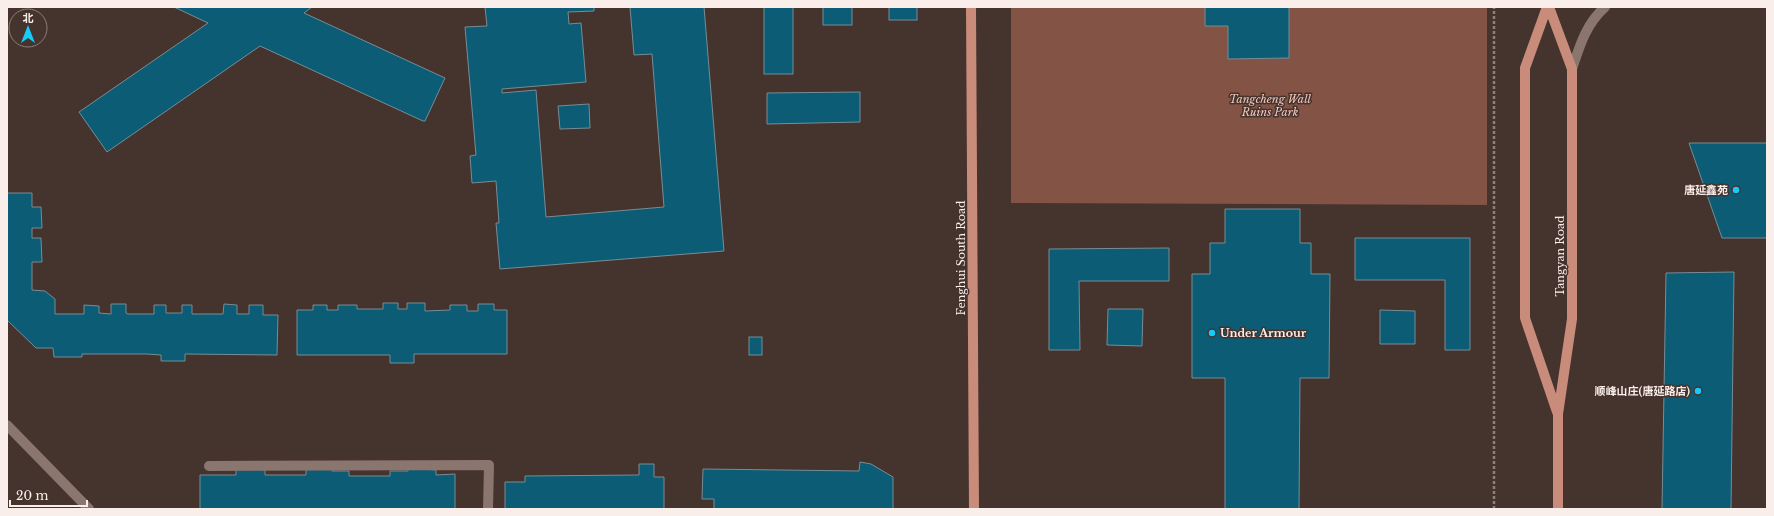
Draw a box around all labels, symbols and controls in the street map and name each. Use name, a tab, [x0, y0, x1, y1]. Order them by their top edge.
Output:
north arrow	[8, 8, 48, 48]
text: 北	[23, 11, 34, 25]
park label: Tangcheng Wall Ruins Park	[1229, 92, 1312, 119]
place label: 唐延鑫苑	[1684, 183, 1728, 197]
marker: 唐延鑫苑	[1731, 185, 1741, 195]
street label: Fenghui South Road	[954, 200, 968, 316]
street label: Tangyan Road	[1553, 215, 1567, 296]
place label: Under Armour	[1220, 326, 1307, 340]
marker: Under Armour	[1207, 328, 1217, 338]
place label: 顺峰山庄(唐延路店)	[1594, 384, 1690, 398]
marker: 顺峰山庄(唐延路店)	[1693, 386, 1703, 396]
scale bar	[10, 482, 87, 508]
text: 20 m	[16, 488, 48, 503]

